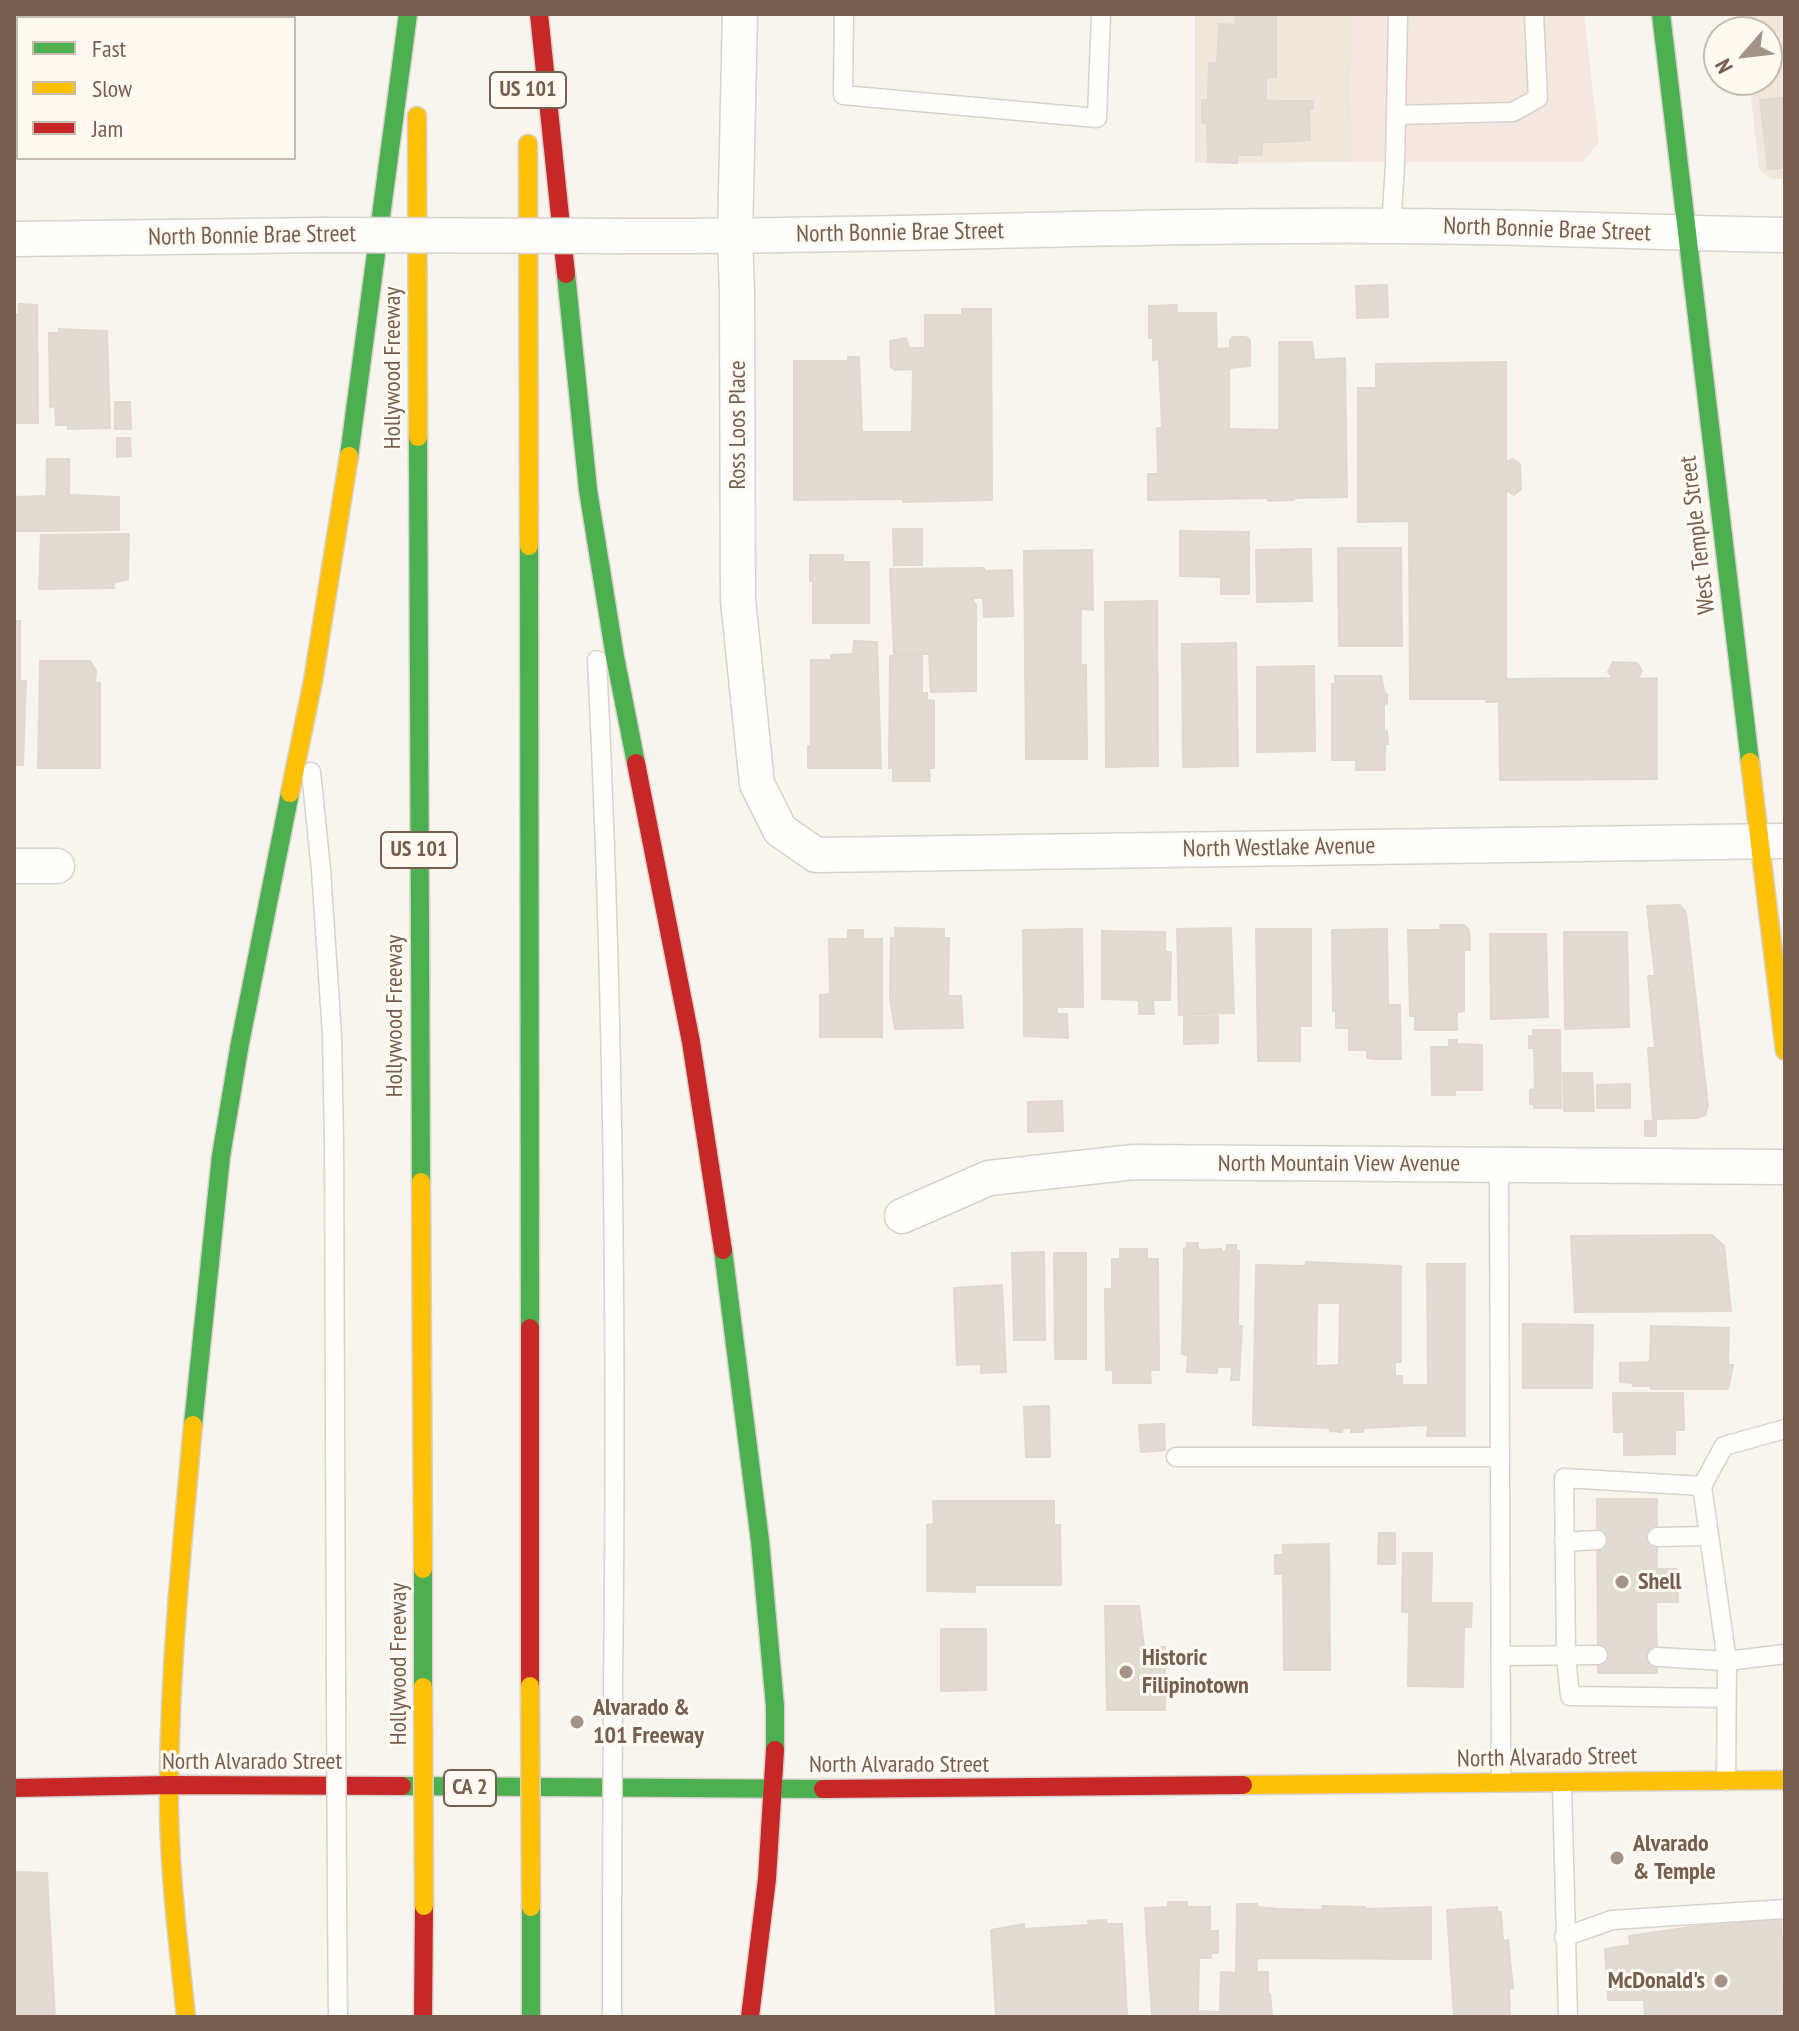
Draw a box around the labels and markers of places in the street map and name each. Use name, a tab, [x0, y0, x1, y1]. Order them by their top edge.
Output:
place label: Shell	[1638, 1568, 1681, 1596]
marker: Shell	[1613, 1573, 1631, 1591]
place label: Historic Filipinotown	[1142, 1644, 1249, 1700]
marker: Historic Filipinotown	[1117, 1663, 1135, 1681]
place label: Alvarado & 101 Freeway	[593, 1694, 704, 1750]
marker: Alvarado & 101 Freeway	[568, 1713, 586, 1731]
place label: Alvarado & Temple	[1633, 1830, 1716, 1886]
marker: Alvarado & Temple	[1608, 1849, 1626, 1867]
place label: McDonald's	[1608, 1967, 1705, 1995]
marker: McDonald's	[1712, 1972, 1730, 1990]

